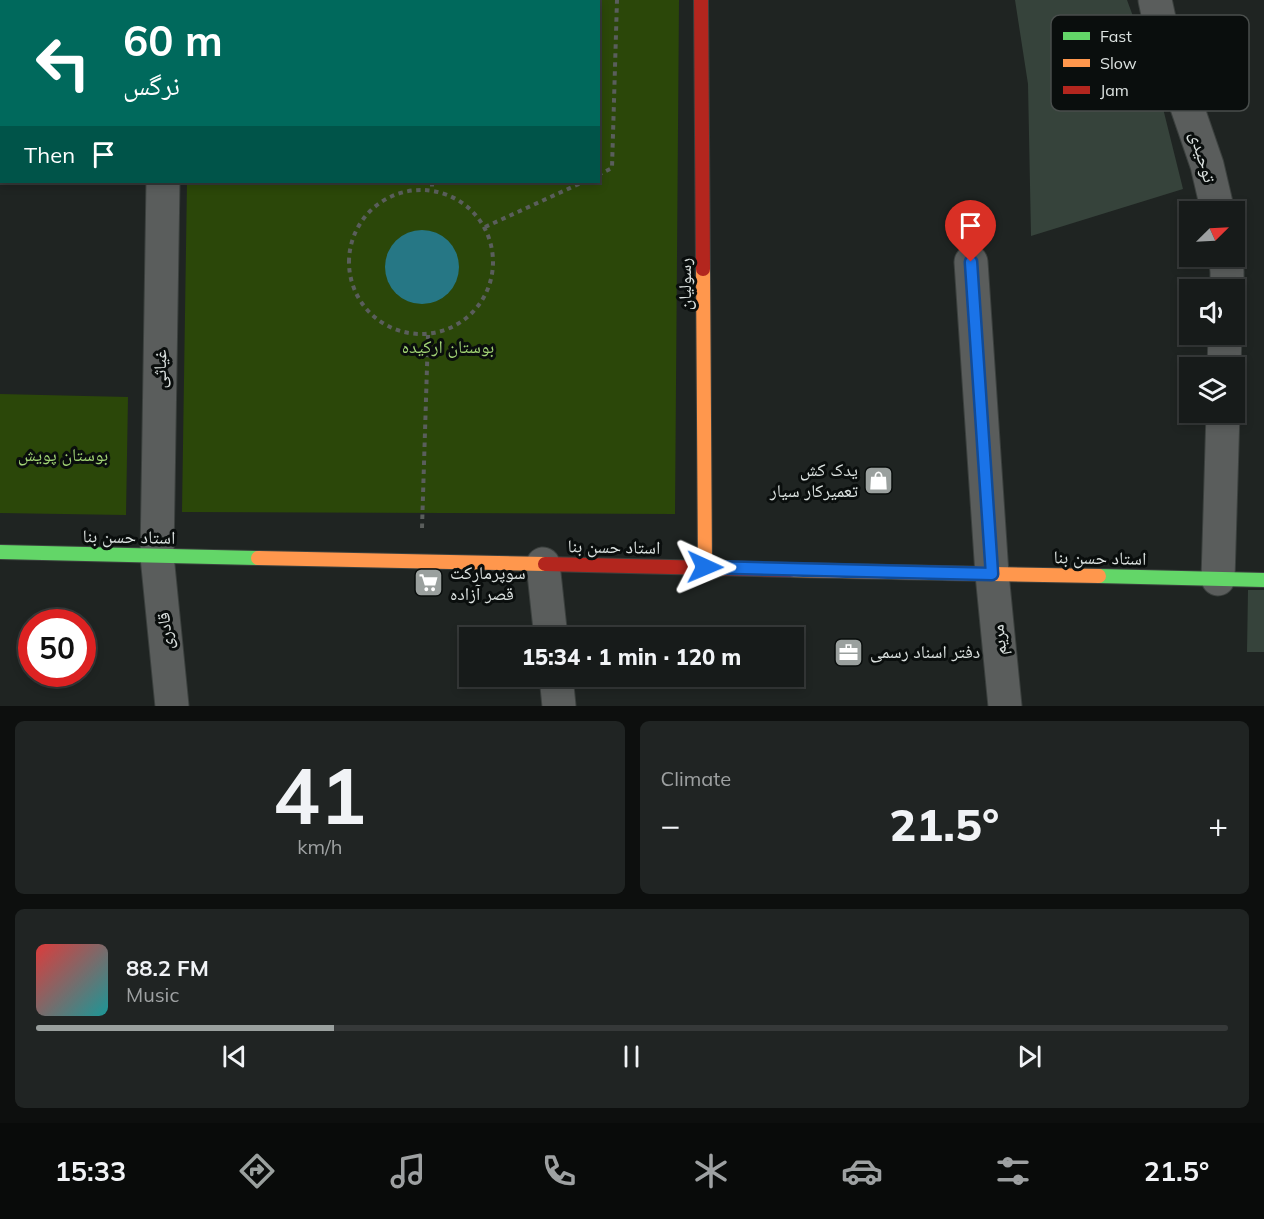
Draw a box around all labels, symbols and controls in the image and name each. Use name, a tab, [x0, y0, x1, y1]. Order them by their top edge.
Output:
text: 60 m	[123, 14, 223, 67]
legend	[1051, 15, 1249, 111]
icon: left	[24, 24, 102, 102]
text: Fast	[1100, 26, 1132, 46]
text: Slow	[1100, 53, 1137, 73]
text: نرگس	[123, 68, 180, 102]
text: Jam	[1100, 80, 1129, 100]
street label: توحیدی	[1185, 129, 1222, 185]
icon: arrive	[87, 138, 120, 171]
text: Then	[24, 141, 75, 169]
pin	[945, 200, 996, 262]
north arrow	[1179, 201, 1245, 267]
map controls	[1179, 201, 1245, 423]
icon: arrive	[954, 209, 987, 242]
street label: رسولیان	[673, 258, 696, 310]
button: sound	[1179, 279, 1245, 345]
park label: بوستان ارکیده	[402, 335, 494, 358]
street label: غیاثی	[148, 349, 171, 389]
button: layers	[1179, 357, 1245, 423]
park label: بوستان پویش	[18, 443, 108, 466]
place label: یدک کش تعمیرکار سیار	[769, 458, 858, 502]
shop icon: یدک کش تعمیرکار سیار	[863, 464, 895, 496]
street label: استاد حسن بنا	[82, 524, 176, 549]
street label: استاد حسن بنا	[567, 534, 661, 559]
position arrow	[673, 535, 737, 599]
street label: استاد حسن بنا	[1053, 545, 1147, 570]
place label: سوپرمارکت قصر آزاده	[450, 561, 526, 605]
supermarket icon: سوپرمارکت قصر آزاده	[413, 567, 445, 599]
speed limit sign: 50	[18, 609, 96, 687]
street label: قادری	[151, 611, 178, 651]
street label: مریم	[985, 623, 1013, 657]
office icon: دفتر اسناد رسمی	[833, 636, 865, 668]
place label: دفتر اسناد رسمی	[870, 640, 980, 663]
text: 15:34 · 1 min · 120 m	[522, 643, 741, 671]
text: 41	[273, 746, 367, 844]
text: Climate	[661, 766, 731, 791]
text: 21.5°	[889, 796, 999, 852]
text: −	[661, 804, 680, 845]
text: +	[1208, 804, 1228, 845]
text: km/h	[297, 834, 342, 859]
text: 88.2 FM	[126, 954, 209, 982]
text: Music	[126, 982, 179, 1007]
icon: previous	[218, 1040, 251, 1073]
icon: pause	[615, 1040, 648, 1073]
icon: next	[1013, 1040, 1046, 1073]
icon: directions	[236, 1150, 278, 1192]
icon: music	[387, 1150, 429, 1192]
icon: phone	[538, 1150, 580, 1192]
icon: climate	[690, 1150, 732, 1192]
icon: car	[841, 1150, 883, 1192]
icon: filters	[992, 1150, 1034, 1192]
text: 15:33	[55, 1154, 126, 1188]
text: 21.5°	[1144, 1154, 1209, 1188]

